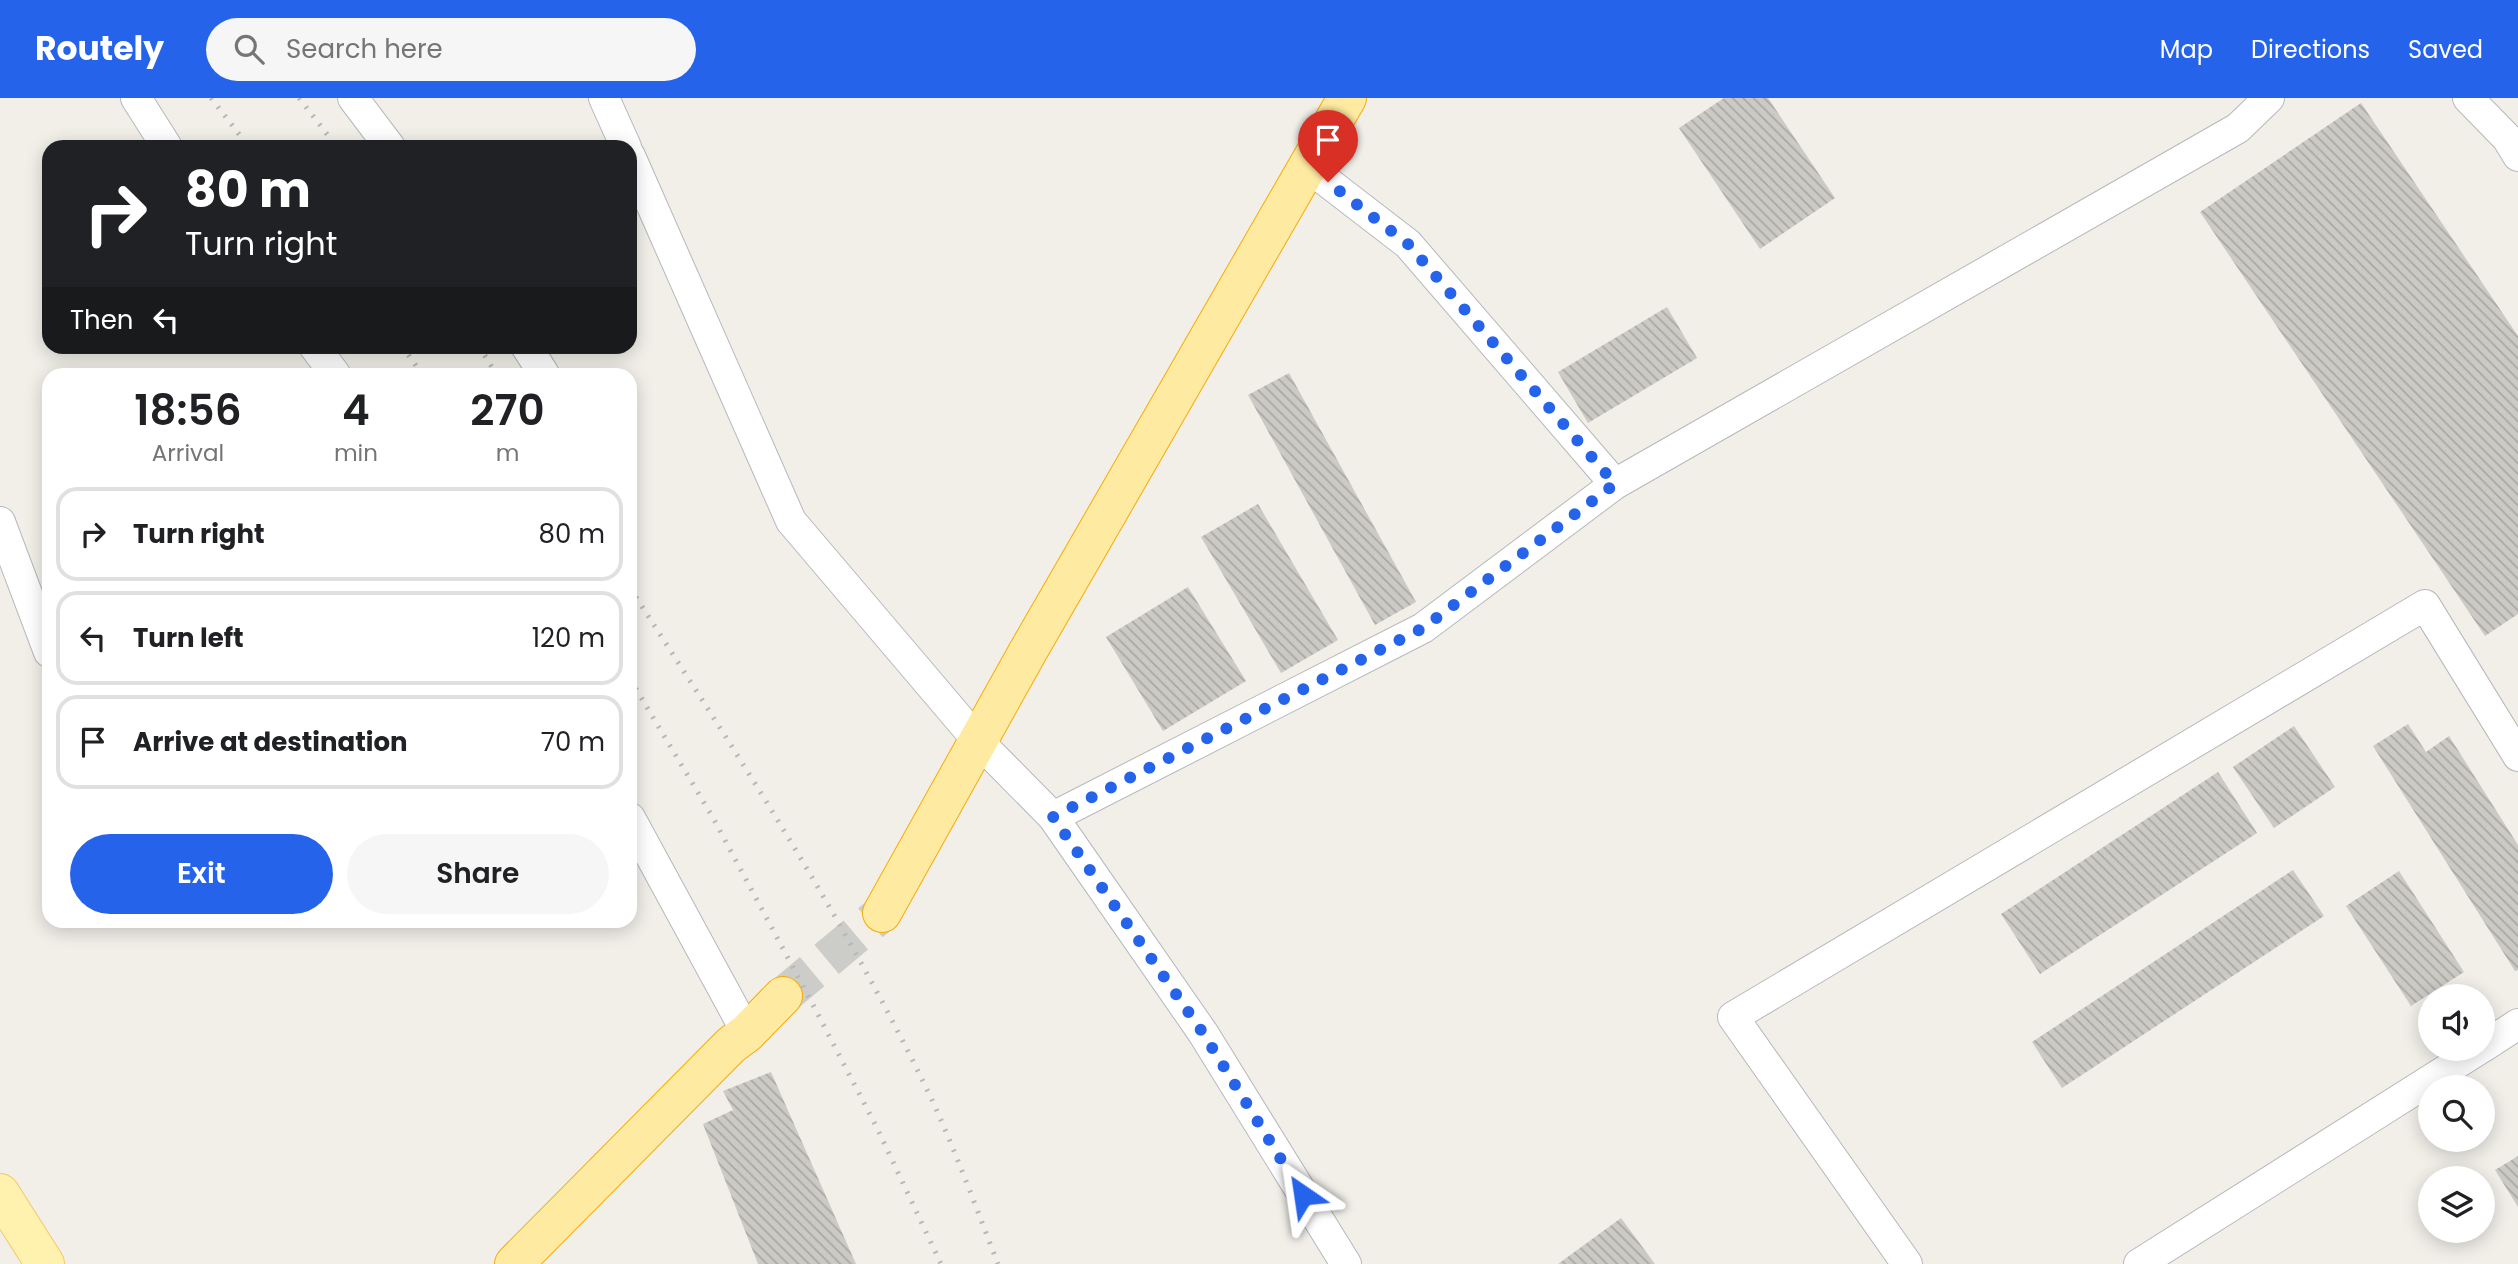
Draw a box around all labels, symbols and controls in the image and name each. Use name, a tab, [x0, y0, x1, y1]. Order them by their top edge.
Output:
search box	[206, 18, 696, 81]
text: Routely	[35, 25, 164, 72]
icon: search	[230, 30, 268, 68]
text: Search here	[286, 31, 443, 67]
text: Map	[2160, 33, 2213, 66]
text: Directions	[2251, 33, 2370, 66]
text: Saved	[2408, 33, 2483, 66]
pin	[1298, 110, 1358, 182]
icon: arrive	[1309, 121, 1347, 159]
text: 80 m	[185, 156, 311, 224]
icon: right	[70, 168, 161, 259]
text: Turn right	[185, 221, 337, 266]
icon: left	[147, 301, 185, 339]
text: Then	[70, 302, 133, 338]
text: 18:56	[134, 381, 242, 440]
text: 4	[342, 381, 370, 440]
text: 270	[470, 381, 545, 440]
text: Arrival	[152, 437, 224, 469]
text: min	[334, 437, 378, 469]
text: m	[496, 437, 519, 469]
icon: right	[74, 515, 112, 553]
text: Turn right	[133, 516, 265, 552]
text: 80 m	[539, 516, 605, 552]
icon: left	[74, 619, 112, 657]
text: Turn left	[133, 620, 244, 656]
text: 120 m	[532, 620, 605, 656]
icon: arrive	[74, 723, 112, 761]
text: Arrive at destination	[133, 724, 408, 760]
text: 70 m	[541, 724, 605, 760]
button: Exit	[70, 834, 333, 914]
button: Share	[347, 834, 609, 914]
map controls	[2418, 984, 2495, 1243]
button: sound	[2418, 984, 2495, 1061]
button: search	[2418, 1075, 2495, 1152]
position arrow	[1266, 1158, 1340, 1232]
button: layers	[2418, 1166, 2495, 1243]

